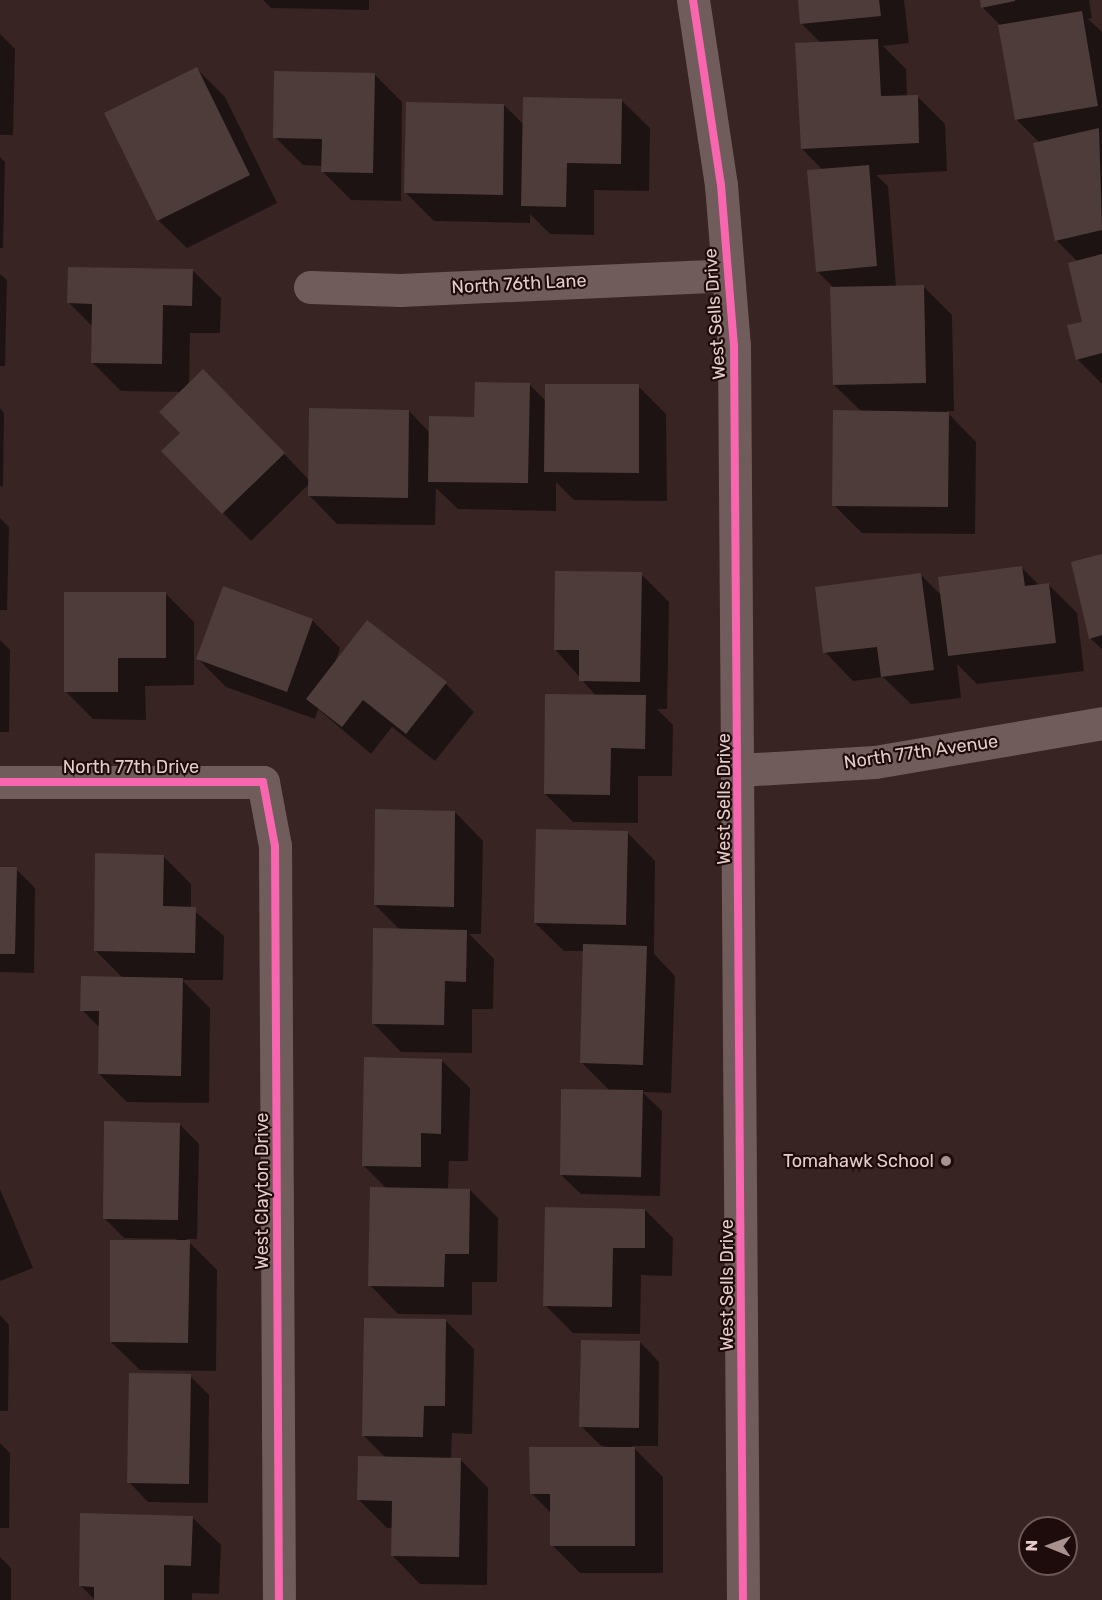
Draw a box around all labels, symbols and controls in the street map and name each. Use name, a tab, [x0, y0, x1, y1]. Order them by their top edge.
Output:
street label: West Sells Drive	[700, 248, 730, 380]
street label: North 76th Lane	[451, 270, 587, 298]
street label: North 77th Avenue	[842, 730, 1000, 774]
street label: West Sells Drive	[713, 733, 735, 865]
street label: North 77th Drive	[63, 756, 199, 778]
street label: West Clayton Drive	[251, 1113, 273, 1269]
place label: Tomahawk School	[783, 1150, 934, 1172]
marker: Tomahawk School	[939, 1154, 953, 1168]
street label: West Sells Drive	[716, 1219, 738, 1351]
north arrow	[1018, 1516, 1078, 1576]
text: N	[1022, 1540, 1041, 1552]

